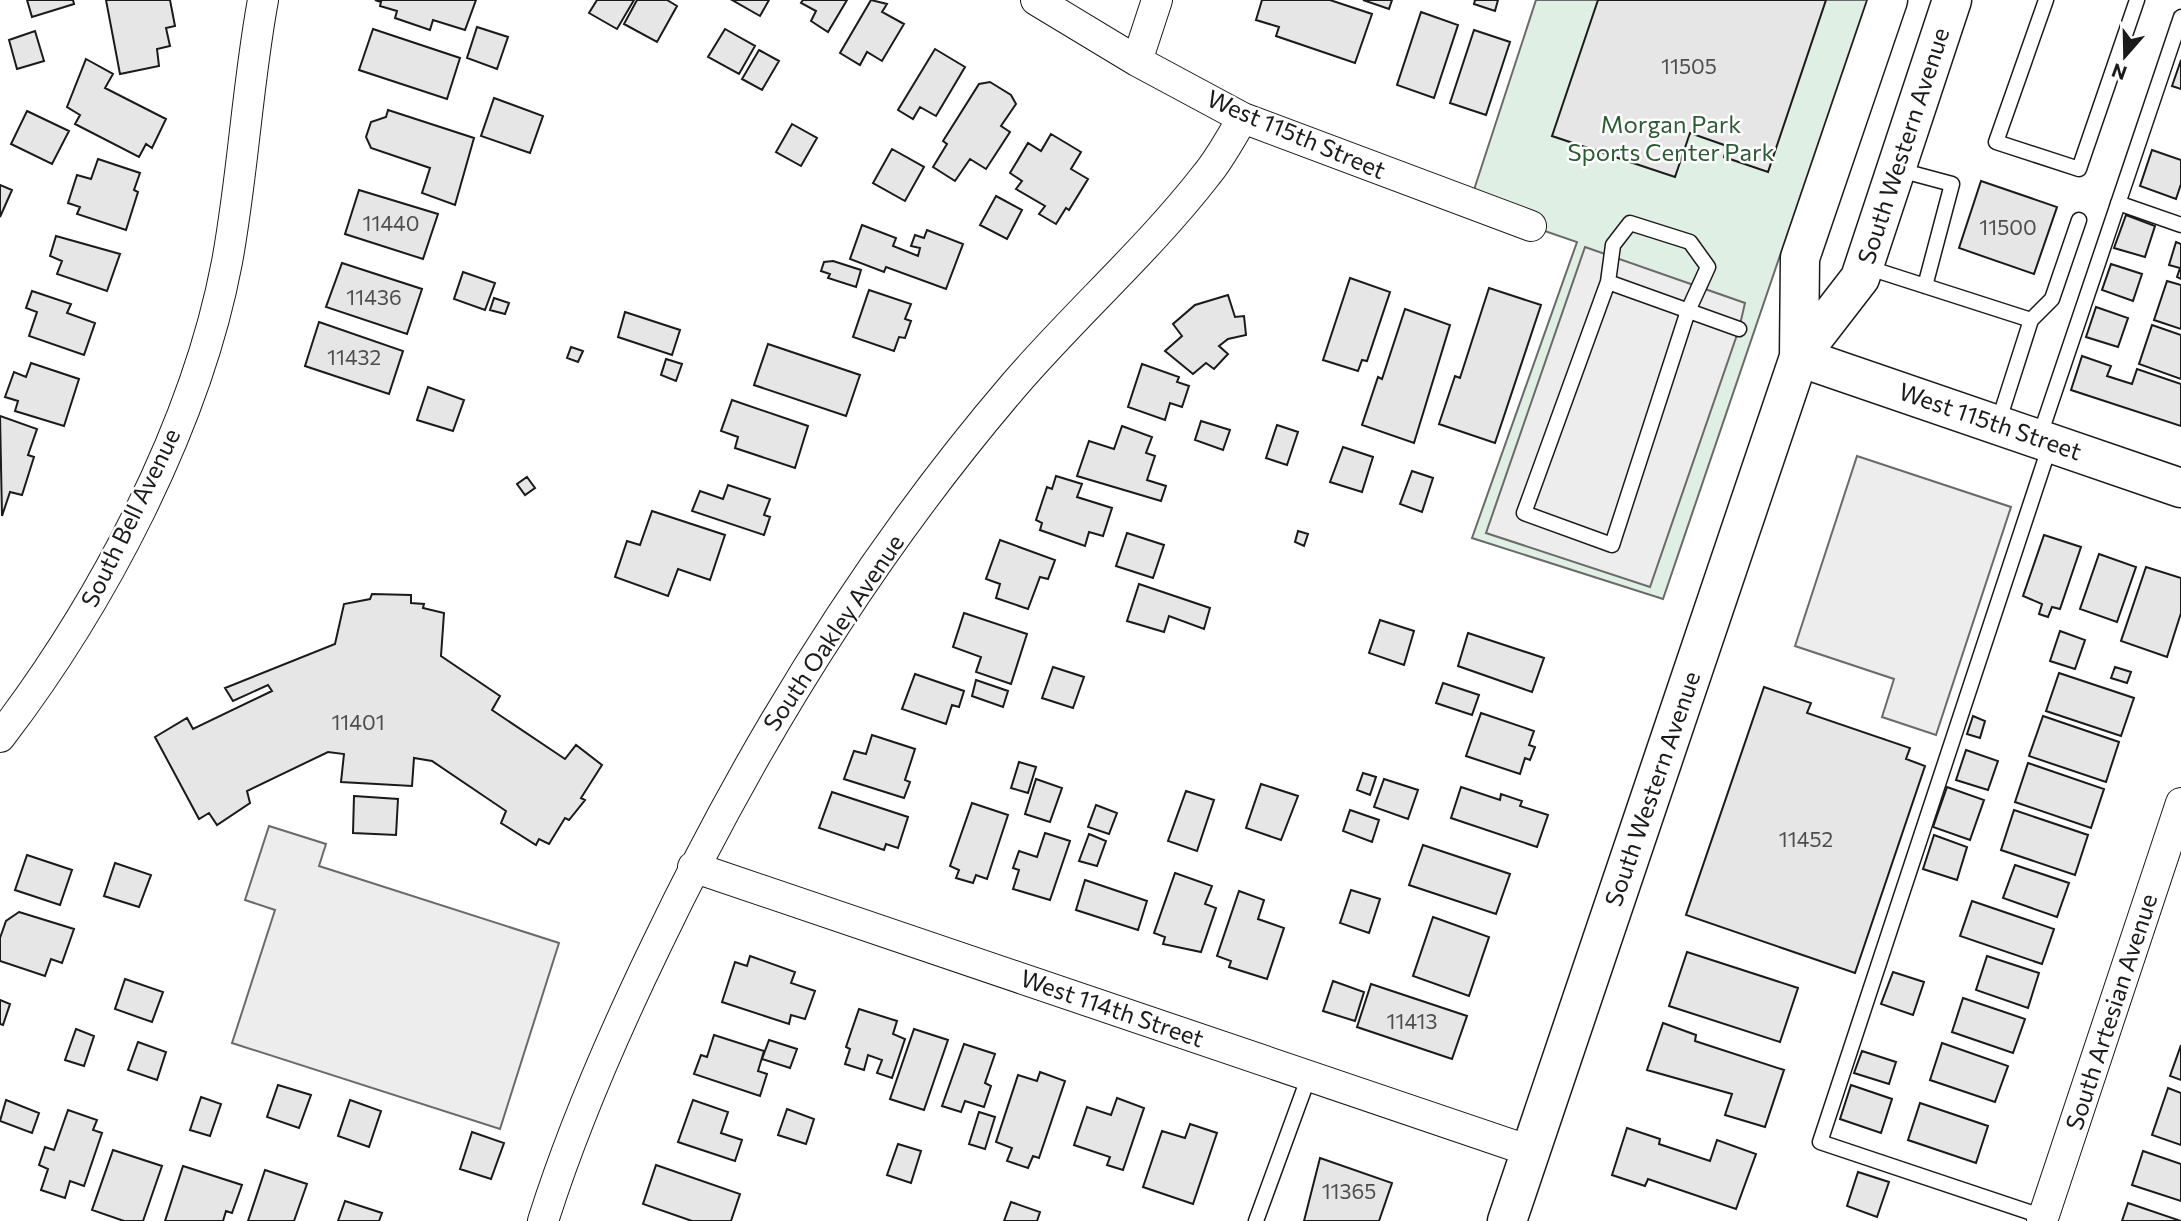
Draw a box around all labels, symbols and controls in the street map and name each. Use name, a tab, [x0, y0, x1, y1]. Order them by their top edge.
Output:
north arrow	[2090, 21, 2160, 91]
street label: South Western Avenue	[1851, 24, 1954, 267]
house number: 11505	[1661, 53, 1717, 78]
text: N	[2108, 59, 2130, 86]
street label: West 115th Street	[1203, 83, 1390, 184]
park label: Morgan Park Sports Center Park	[1567, 109, 1775, 166]
house number: 11440	[363, 210, 419, 235]
house number: 11500	[1979, 214, 2037, 239]
house number: 11436	[346, 284, 402, 309]
house number: 11432	[327, 344, 381, 369]
street label: West 115th Street	[1895, 376, 2086, 465]
street label: South Bell Avenue	[74, 423, 185, 611]
street label: South Oakley Avenue	[756, 528, 909, 736]
street label: South Western Avenue	[1598, 667, 1705, 910]
house number: 11401	[331, 709, 385, 734]
house number: 11452	[1779, 826, 1833, 851]
street label: South Artesian Avenue	[2059, 890, 2162, 1133]
street label: West 114th Street	[1017, 963, 1208, 1053]
house number: 11413	[1387, 1008, 1437, 1033]
house number: 11365	[1322, 1178, 1376, 1203]

